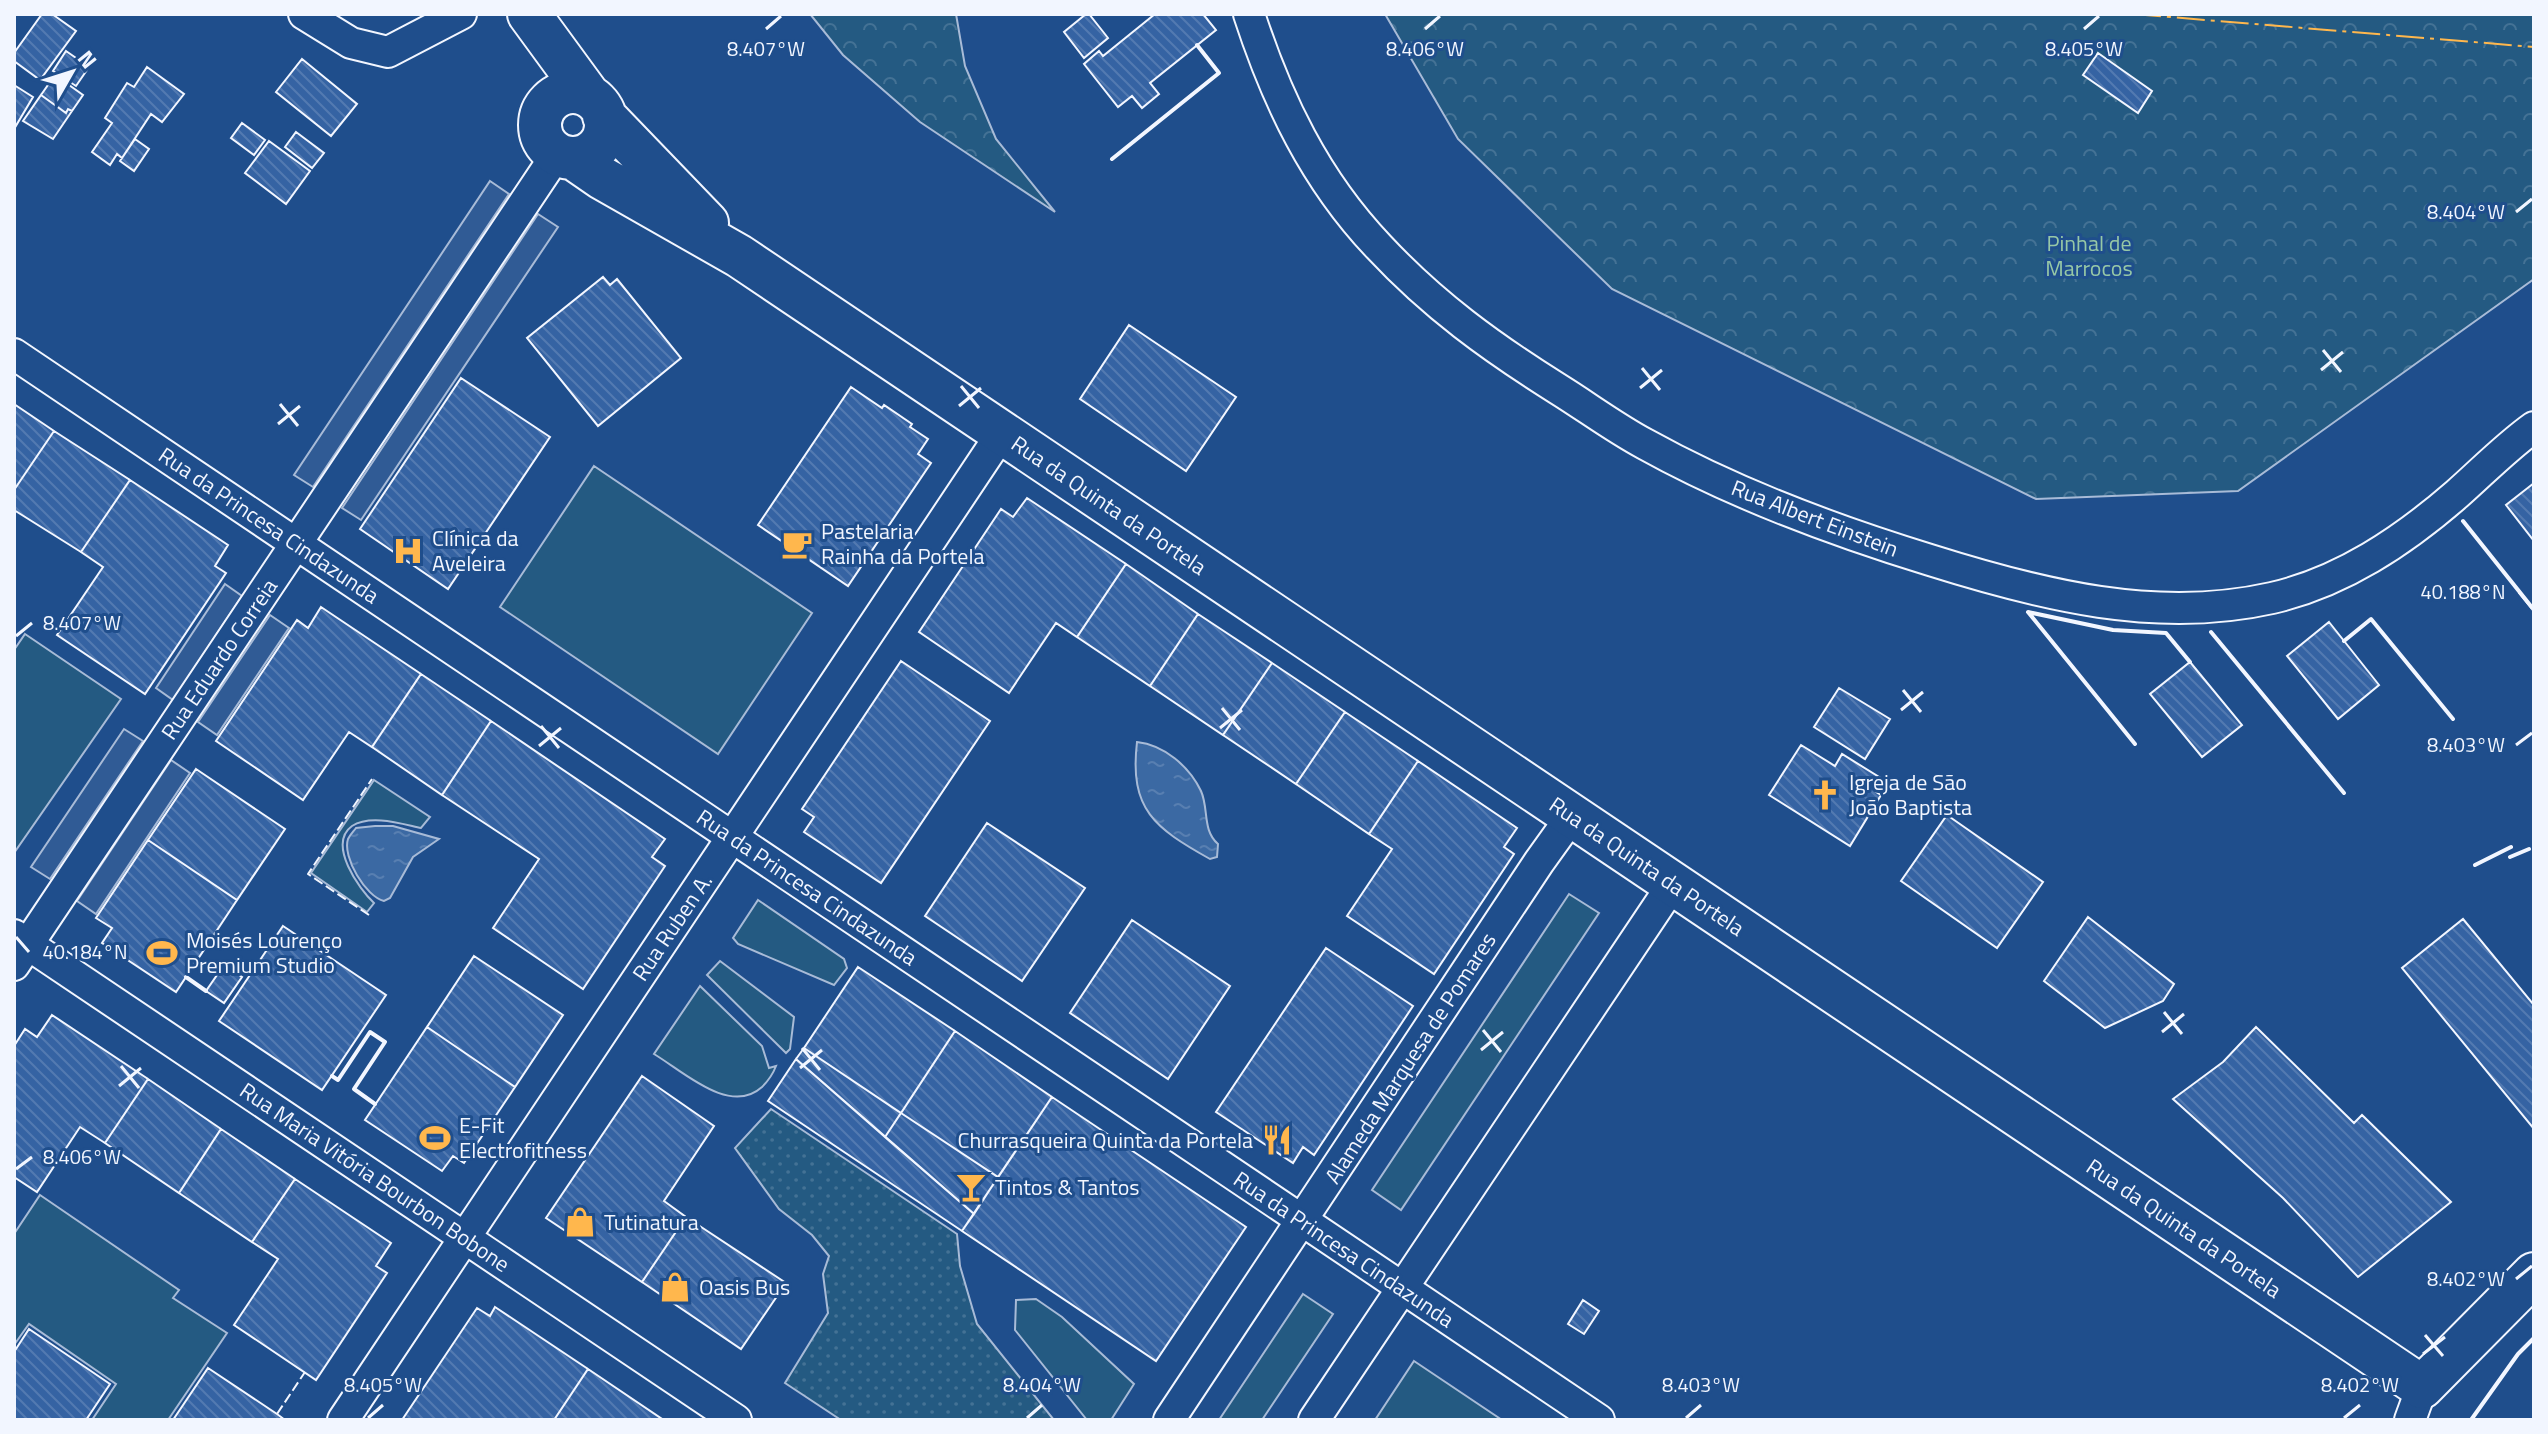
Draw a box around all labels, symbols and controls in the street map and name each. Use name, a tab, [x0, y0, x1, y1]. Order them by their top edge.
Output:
north arrow	[32, 32, 112, 112]
text: 8.407°W	[727, 33, 805, 64]
text: 8.406°W	[1386, 33, 1464, 64]
text: 8.405°W	[2045, 33, 2123, 64]
text: N	[70, 43, 106, 76]
text: 8.404°W	[2427, 196, 2505, 227]
park label: Pinhal de Marrocos	[2045, 226, 2133, 285]
street label: Rua da Quinta da Portela	[1004, 427, 1214, 583]
street label: Rua da Princesa Cindazunda	[152, 438, 386, 612]
street label: Rua Albert Einstein	[1726, 470, 1904, 566]
place label: Pastelaria Rainha da Portela	[821, 514, 985, 573]
place label: Clínica da Aveleira	[432, 521, 519, 580]
cafe icon: Pastelaria Rainha da Portela	[780, 527, 814, 561]
hospital icon: Clínica da Aveleira	[391, 534, 425, 568]
street label: Rua Eduardo Correia	[152, 572, 286, 746]
text: 40.188°N	[2420, 576, 2506, 607]
text: 8.407°W	[43, 607, 121, 638]
text: 8.403°W	[2427, 729, 2505, 760]
place label: Igreja de São João Baptista	[1849, 765, 1972, 824]
church icon: Igreja de São João Baptista	[1808, 778, 1842, 812]
street label: Rua da Quinta da Portela	[1542, 788, 1752, 944]
street label: Rua da Princesa Cindazunda	[690, 800, 924, 974]
street label: Rua Ruben A.	[623, 866, 721, 988]
place label: Moisés Lourenço Premium Studio	[186, 923, 342, 982]
street label: Alameda Marquesa de Pomares	[1316, 926, 1504, 1190]
text: 40.184°N	[42, 936, 128, 967]
sports icon: Moisés Lourenço Premium Studio	[145, 936, 179, 970]
street label: Rua Maria Vitória Bourbon Bobone	[233, 1074, 517, 1280]
place label: E-Fit Electrofitness	[459, 1108, 587, 1167]
sports icon: E-Fit Electrofitness	[418, 1121, 452, 1155]
place label: Churrasqueira Quinta da Portela	[957, 1123, 1253, 1157]
restaurant icon: Churrasqueira Quinta da Portela	[1260, 1123, 1294, 1157]
text: 8.406°W	[43, 1141, 121, 1172]
street label: Rua da Quinta da Portela	[2079, 1150, 2289, 1306]
street label: Rua da Princesa Cindazunda	[1227, 1162, 1461, 1336]
bar icon: Tintos & Tantos	[954, 1170, 988, 1204]
place label: Tintos & Tantos	[995, 1170, 1139, 1204]
shop icon: Tutinatura	[563, 1205, 597, 1239]
place label: Tutinatura	[604, 1205, 699, 1239]
text: 8.402°W	[2427, 1263, 2505, 1294]
shop icon: Oasis Bus	[658, 1270, 692, 1304]
place label: Oasis Bus	[699, 1270, 790, 1304]
text: 8.405°W	[344, 1369, 422, 1400]
text: 8.404°W	[1003, 1369, 1081, 1400]
text: 8.403°W	[1662, 1369, 1740, 1400]
text: 8.402°W	[2321, 1369, 2399, 1400]

